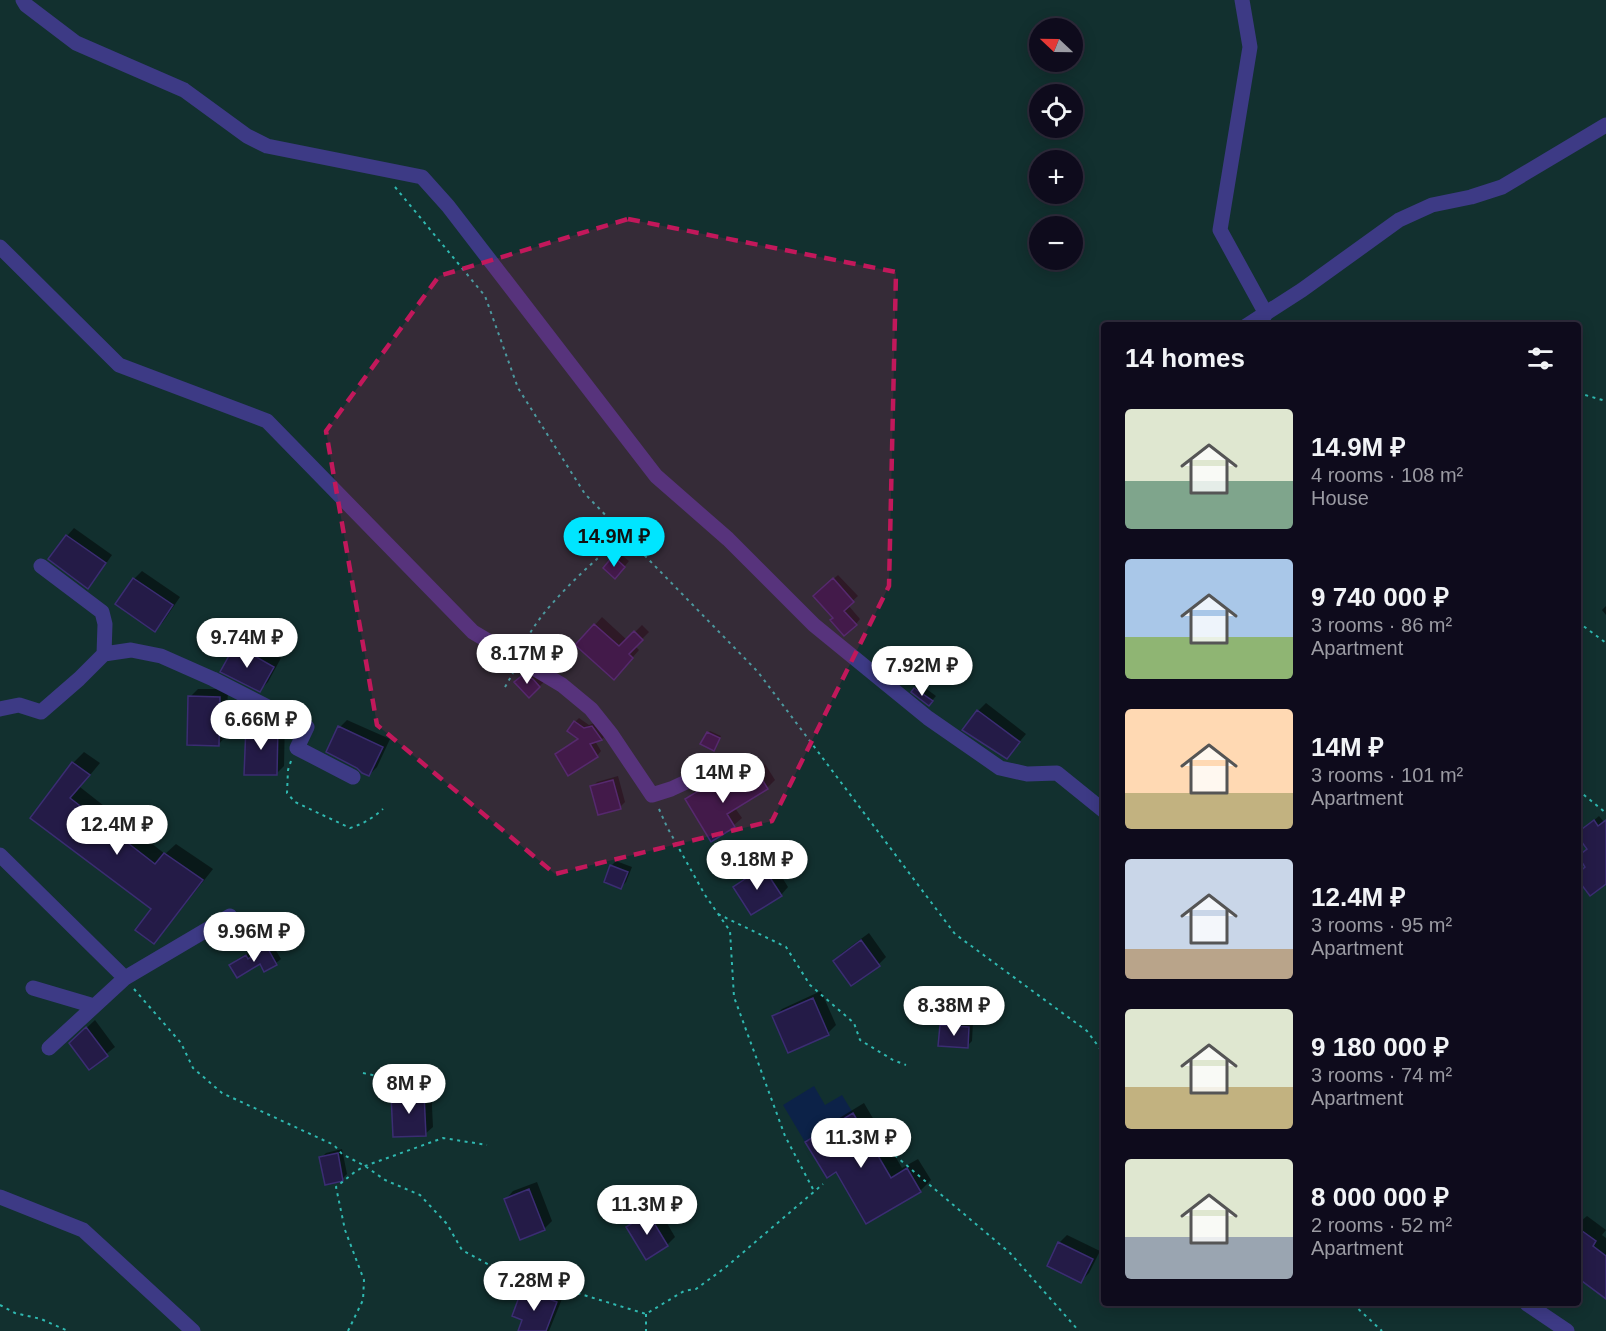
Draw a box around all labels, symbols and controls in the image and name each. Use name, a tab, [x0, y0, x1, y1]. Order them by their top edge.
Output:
north arrow	[1029, 18, 1083, 72]
map controls	[1029, 18, 1083, 270]
button: locate	[1029, 84, 1083, 138]
button: +	[1029, 150, 1083, 204]
button: −	[1029, 216, 1083, 270]
icon: filters	[1524, 342, 1557, 375]
text: 14 homes	[1125, 343, 1245, 373]
text: 14.9M ₽	[1311, 432, 1406, 462]
icon: home	[1173, 433, 1245, 505]
text: 4 rooms · 108 m²	[1311, 464, 1463, 486]
text: House	[1311, 487, 1369, 509]
pin: 14.9M ₽	[559, 517, 669, 568]
text: 14.9M ₽	[578, 525, 650, 547]
text: 9 740 000 ₽	[1311, 582, 1449, 612]
icon: home	[1173, 583, 1245, 655]
text: 3 rooms · 86 m²	[1311, 614, 1452, 636]
pin: 9.74M ₽	[192, 618, 302, 669]
text: 9.74M ₽	[211, 626, 283, 648]
pin: 8.17M ₽	[472, 634, 582, 685]
text: Apartment	[1311, 637, 1403, 659]
text: 8.17M ₽	[491, 642, 563, 664]
pin: 7.92M ₽	[867, 646, 977, 697]
text: 7.92M ₽	[886, 654, 958, 676]
pin: 6.66M ₽	[206, 700, 316, 751]
text: 6.66M ₽	[225, 708, 297, 730]
text: 14M ₽	[1311, 732, 1384, 762]
icon: home	[1173, 733, 1245, 805]
pin: 14M ₽	[681, 753, 765, 804]
text: 14M ₽	[695, 761, 751, 783]
text: 3 rooms · 101 m²	[1311, 764, 1463, 786]
text: Apartment	[1311, 787, 1403, 809]
pin: 12.4M ₽	[62, 805, 172, 856]
text: 12.4M ₽	[81, 813, 153, 835]
pin: 9.18M ₽	[702, 840, 812, 891]
text: 9.18M ₽	[721, 848, 793, 870]
text: 12.4M ₽	[1311, 882, 1406, 912]
icon: home	[1173, 883, 1245, 955]
pin: 9.96M ₽	[199, 912, 309, 963]
text: 3 rooms · 95 m²	[1311, 914, 1452, 936]
text: 9.96M ₽	[218, 920, 290, 942]
text: Apartment	[1311, 937, 1403, 959]
pin: 8.38M ₽	[899, 986, 1009, 1037]
text: 8.38M ₽	[918, 994, 990, 1016]
text: 9 180 000 ₽	[1311, 1032, 1449, 1062]
icon: home	[1173, 1033, 1245, 1105]
pin: 8M ₽	[373, 1064, 445, 1115]
text: 3 rooms · 74 m²	[1311, 1064, 1452, 1086]
text: 8M ₽	[387, 1072, 431, 1094]
text: Apartment	[1311, 1087, 1403, 1109]
pin: 11.3M ₽	[806, 1118, 916, 1169]
text: 11.3M ₽	[825, 1126, 897, 1148]
text: 8 000 000 ₽	[1311, 1182, 1449, 1212]
icon: home	[1173, 1183, 1245, 1255]
pin: 11.3M ₽	[592, 1185, 702, 1236]
text: 11.3M ₽	[611, 1193, 683, 1215]
text: 2 rooms · 52 m²	[1311, 1214, 1452, 1236]
text: Apartment	[1311, 1237, 1403, 1259]
pin: 7.28M ₽	[479, 1261, 589, 1312]
text: 7.28M ₽	[498, 1269, 570, 1291]

